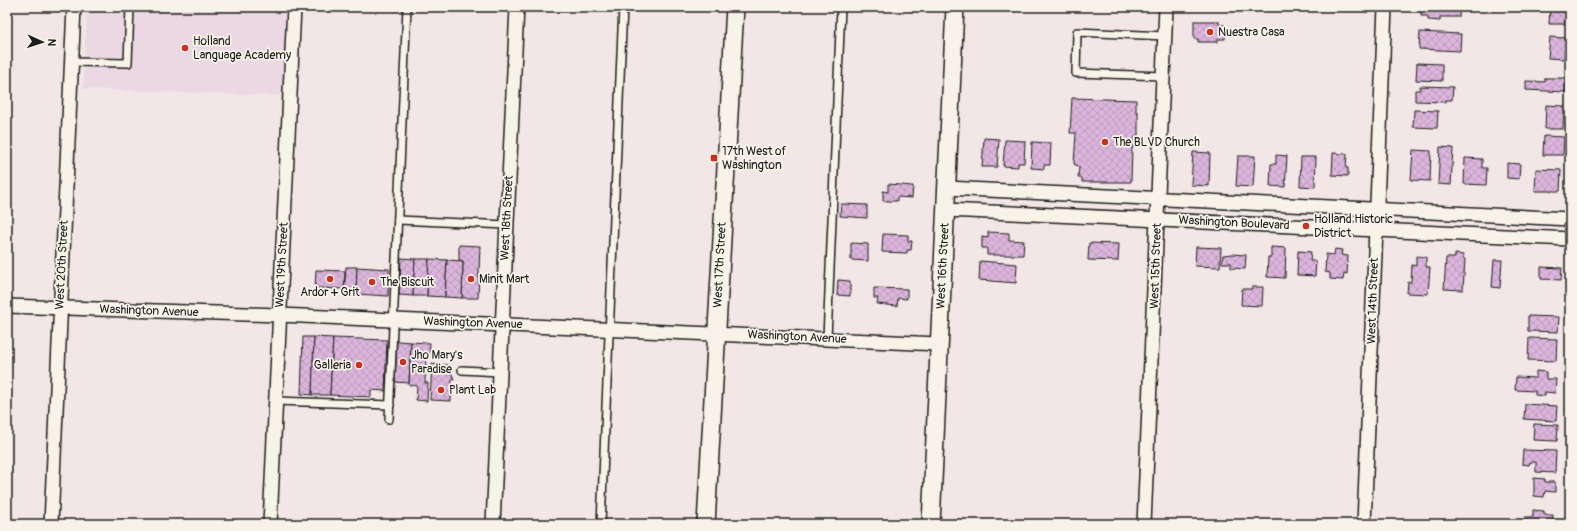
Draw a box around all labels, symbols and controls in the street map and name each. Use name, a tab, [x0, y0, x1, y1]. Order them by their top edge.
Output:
north arrow	[22, 22, 62, 62]
place label: Nuestra Casa	[1218, 25, 1285, 40]
marker: Nuestra Casa	[1205, 27, 1215, 37]
place label: Holland Language Academy	[193, 34, 291, 63]
text: N	[45, 38, 58, 47]
marker: Holland Language Academy	[180, 43, 190, 53]
place label: The BLVD Church	[1113, 135, 1200, 150]
marker: The BLVD Church	[1100, 137, 1110, 147]
place label: 17th West of Washington	[722, 144, 787, 173]
marker: 17th West of Washington	[709, 153, 719, 163]
street label: West 18th Street	[497, 175, 517, 261]
place label: Holland Historic District	[1314, 212, 1393, 241]
street label: Washington Boulevard	[1178, 213, 1290, 233]
street label: West 20th Street	[52, 220, 72, 310]
marker: Holland Historic District	[1301, 221, 1311, 231]
street label: West 19th Street	[272, 222, 292, 308]
street label: West 17th Street	[710, 222, 730, 308]
street label: West 16th Street	[933, 222, 953, 309]
street label: West 15th Street	[1147, 223, 1165, 309]
street label: West 14th Street	[1364, 257, 1382, 344]
place label: Minit Mart	[479, 272, 530, 287]
marker: Ardor + Grit	[325, 274, 335, 284]
marker: Minit Mart	[466, 274, 476, 284]
place label: The Biscuit	[380, 275, 434, 290]
marker: The Biscuit	[367, 277, 377, 287]
place label: Ardor + Grit	[300, 285, 360, 300]
street label: Washington Avenue	[99, 302, 199, 320]
street label: Washington Avenue	[423, 314, 523, 332]
street label: Washington Avenue	[747, 327, 847, 347]
place label: Jho Mary's Paradise	[411, 348, 463, 377]
marker: Jho Mary's Paradise	[398, 357, 408, 367]
place label: Galleria	[314, 358, 351, 373]
marker: Galleria	[354, 360, 364, 370]
place label: Plant Lab	[449, 383, 496, 398]
marker: Plant Lab	[436, 385, 446, 395]

